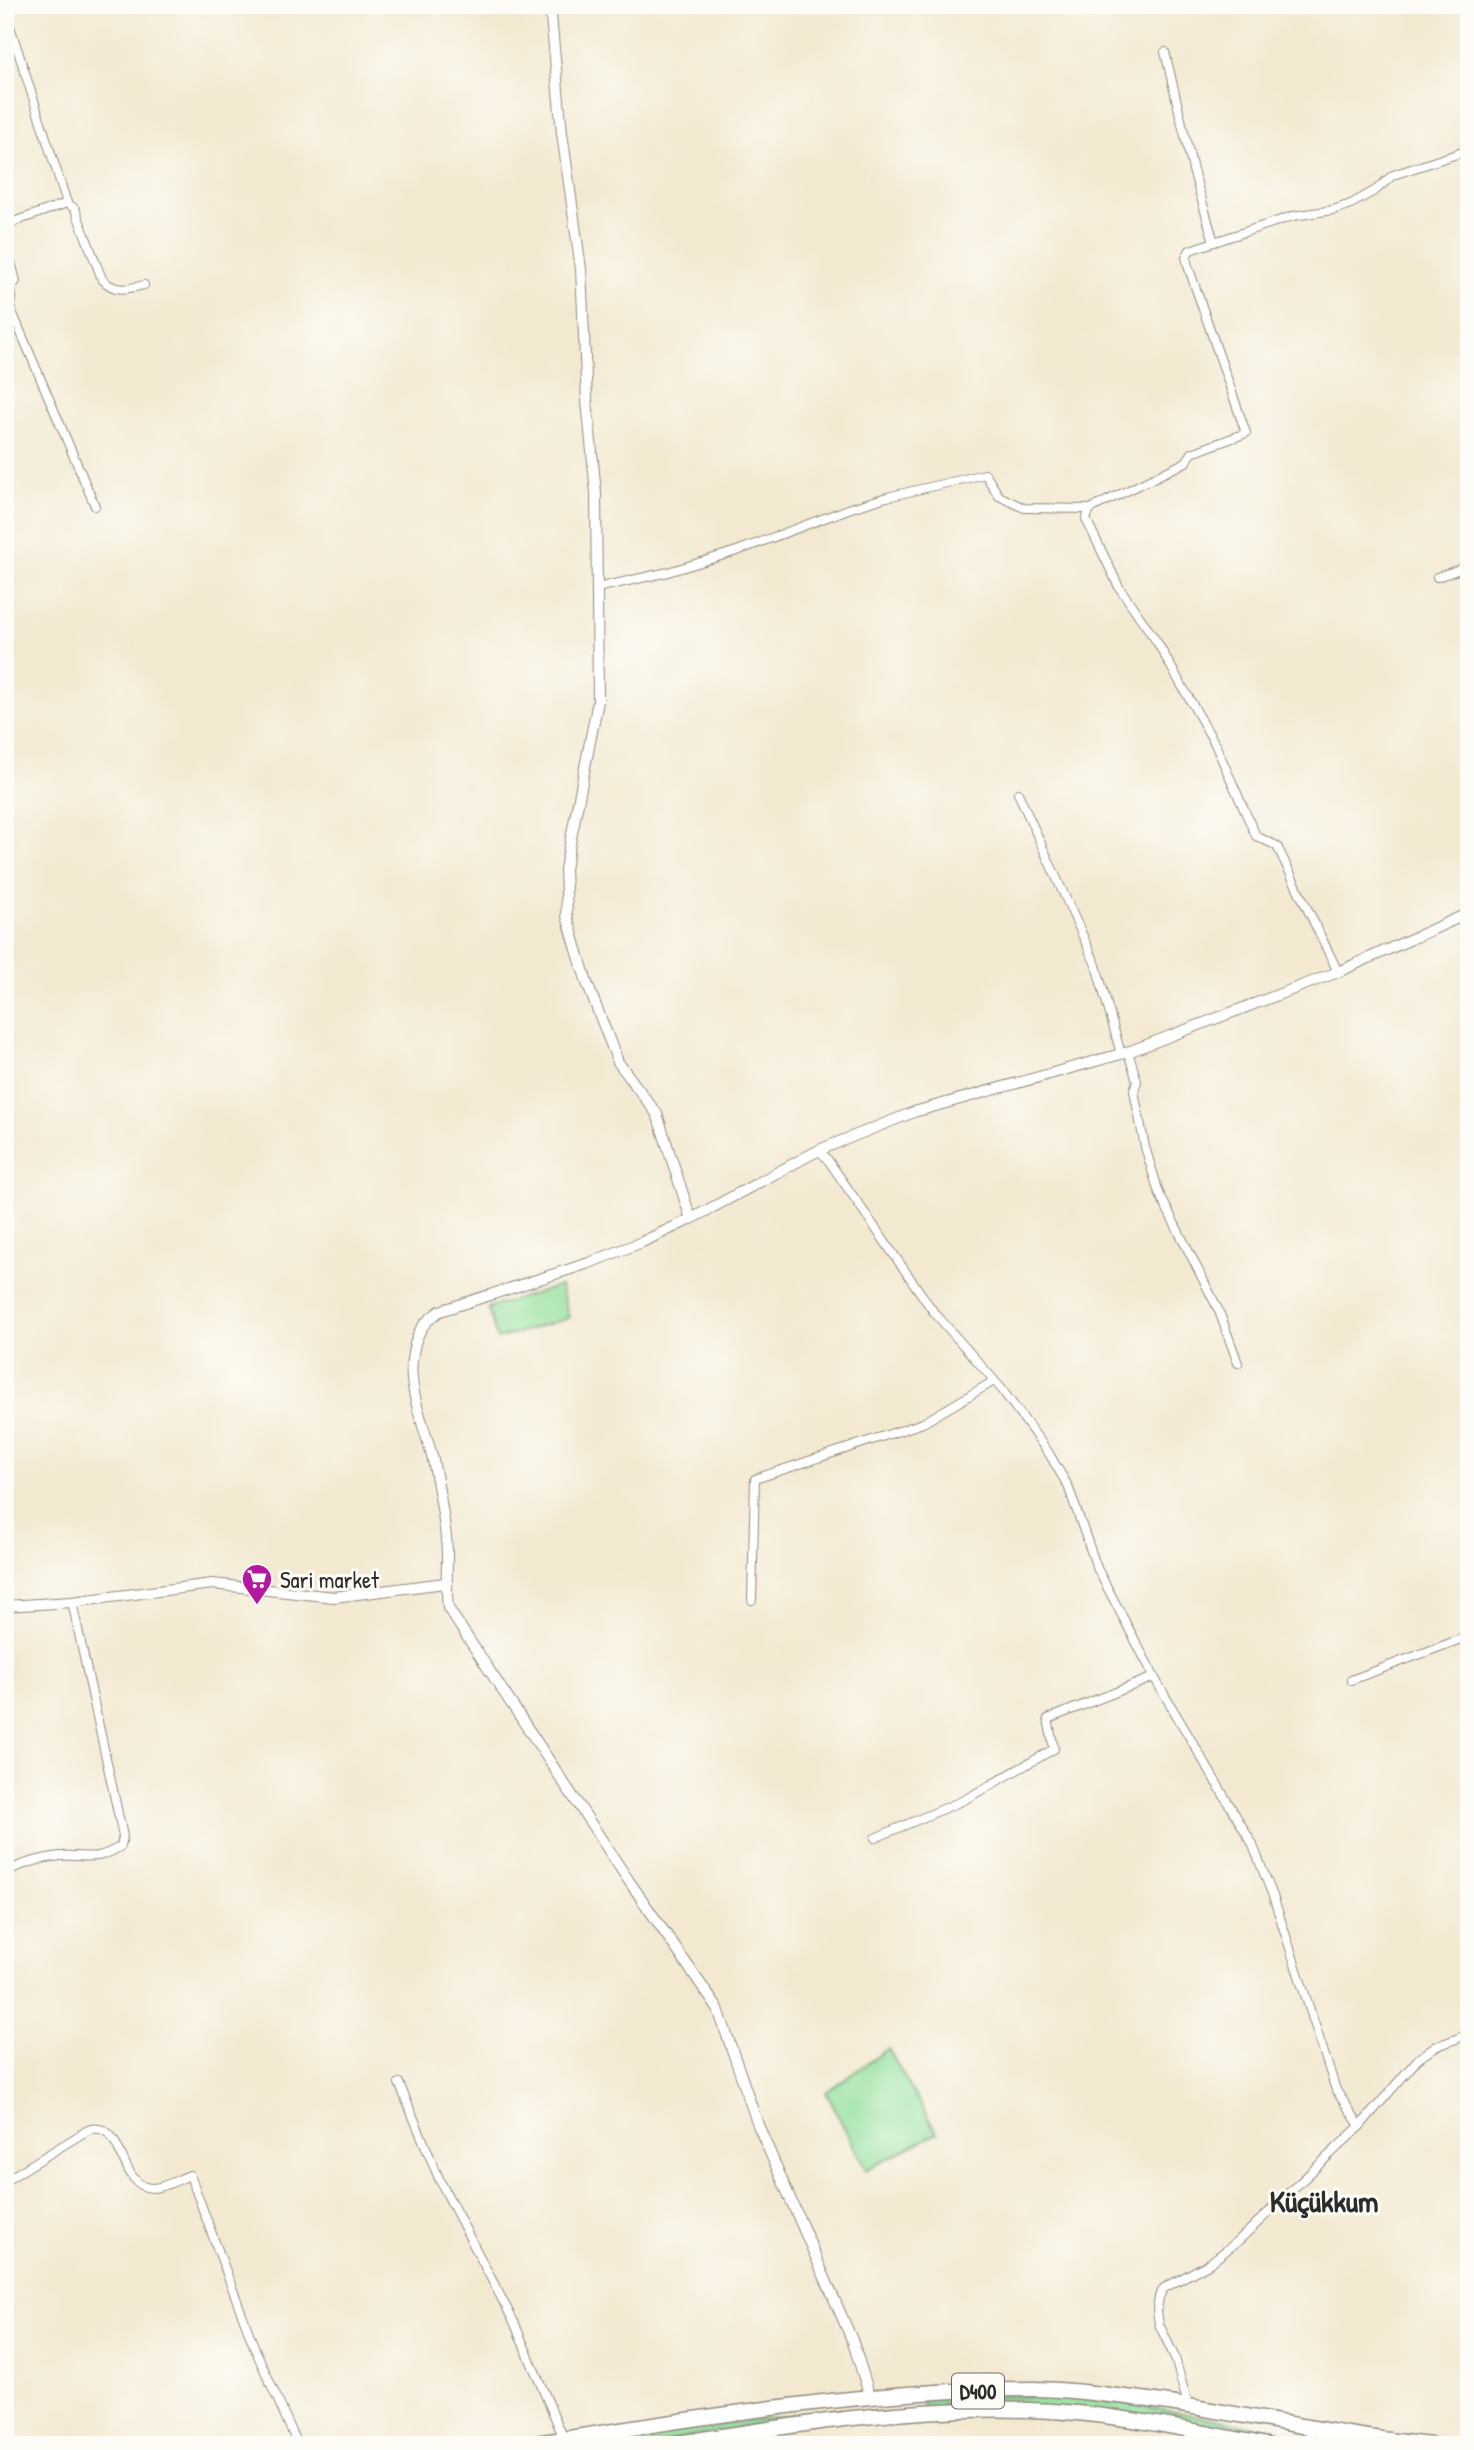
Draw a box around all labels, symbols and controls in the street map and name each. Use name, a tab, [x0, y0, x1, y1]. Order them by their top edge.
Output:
supermarket icon: Sari market	[240, 1562, 274, 1606]
place label: Sari market	[280, 1564, 380, 1595]
district label: Küçükkum	[1270, 2181, 1378, 2221]
road number: D400	[952, 2374, 1004, 2408]

